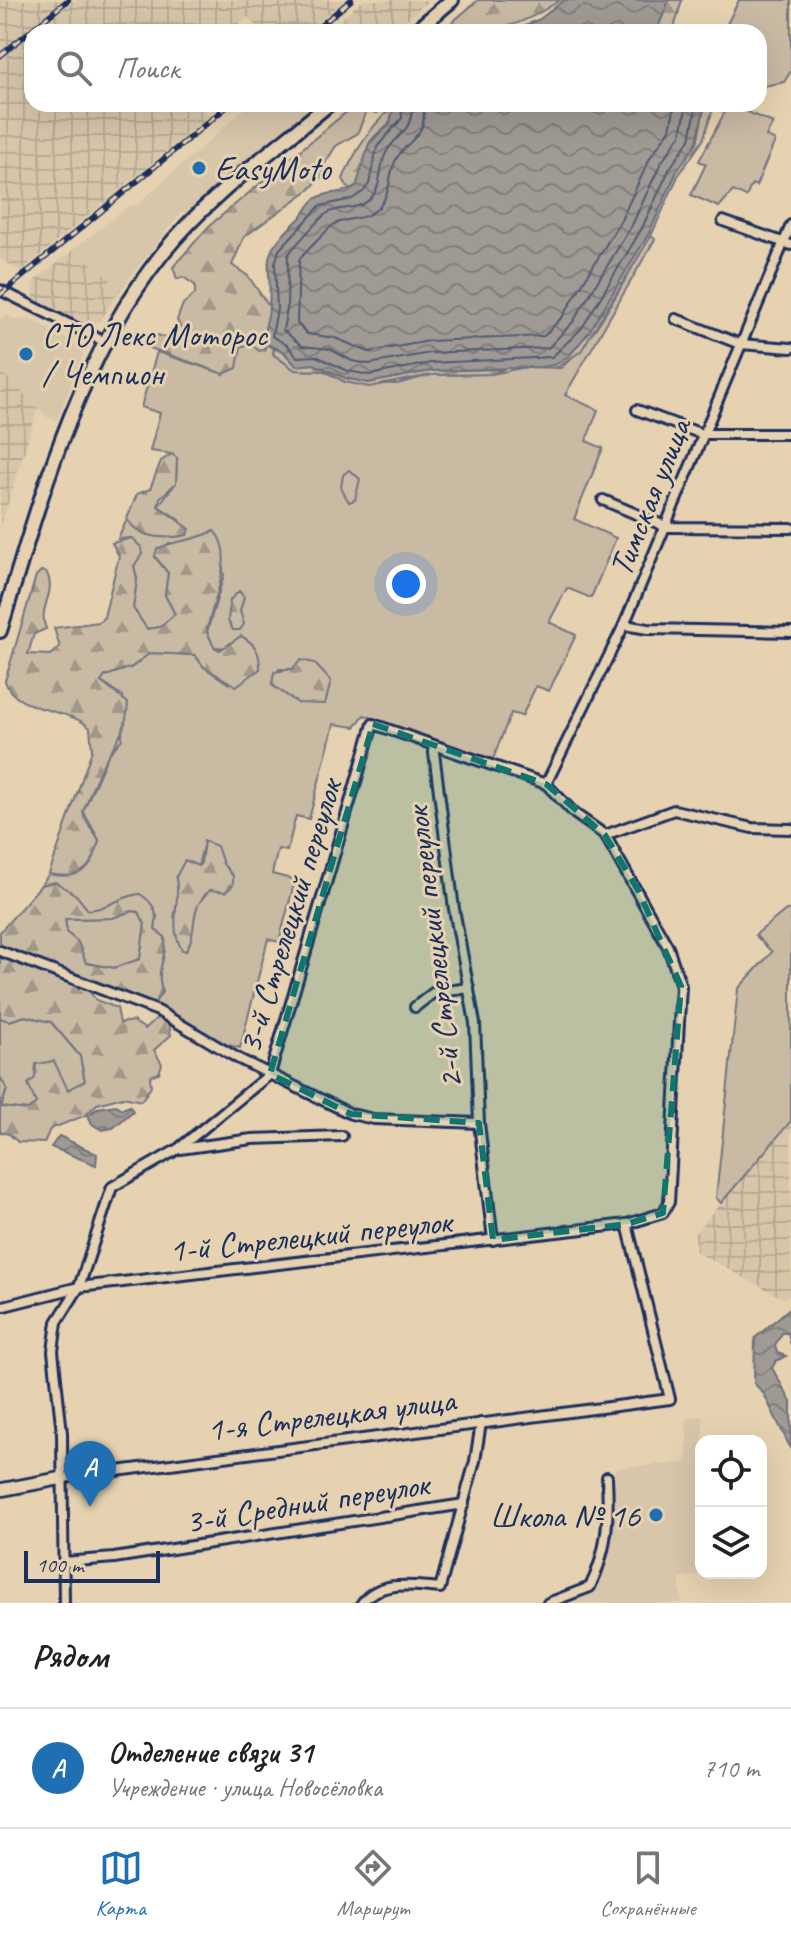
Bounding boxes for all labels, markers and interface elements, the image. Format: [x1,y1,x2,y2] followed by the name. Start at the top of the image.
[24,24,767,112] search box
[52,46,96,90] icon: search
[116,49,179,87] text: Поиск
[215,147,333,190] place label: EasyMoto
[190,159,208,177] marker: EasyMoto
[42,313,269,395] place label: СТО Лекс Моторос / Чемпион
[17,345,35,363] marker: СТО Лекс Моторос / Чемпион
[598,409,702,582] street label: Тимская улица
[386,564,426,604] your location
[227,771,353,1058] street label: 3-й Стрелецкий переулок
[394,801,472,1091] street label: 2-й Стрелецкий переулок
[167,1199,457,1272] street label: 1-й Стрелецкий переулок
[205,1378,460,1451] street label: 1-я Стрелецкая улица
[695,1435,767,1579] map controls
[695,1435,767,1507] button: locate
[64,1441,116,1507] pin: A
[182,1461,435,1543] street label: 3-й Средний переулок
[490,1494,642,1537] place label: Школа № 16
[647,1506,665,1524] marker: Школа № 16
[695,1507,767,1579] button: layers
[24,1547,160,1583] scale bar
[36,1551,83,1579] text: 100 m
[32,1634,108,1677] text: Рядом
[108,1733,313,1771] text: Отделение связи 31
[51,1752,65,1785] text: A
[703,1752,759,1785] text: 710 m
[108,1771,382,1804] text: Учреждение · улица Новосёловка
[95,1846,146,1922] tab: Карта
[337,1846,409,1922] tab: Маршрут
[600,1846,696,1922] tab: Сохранённые

